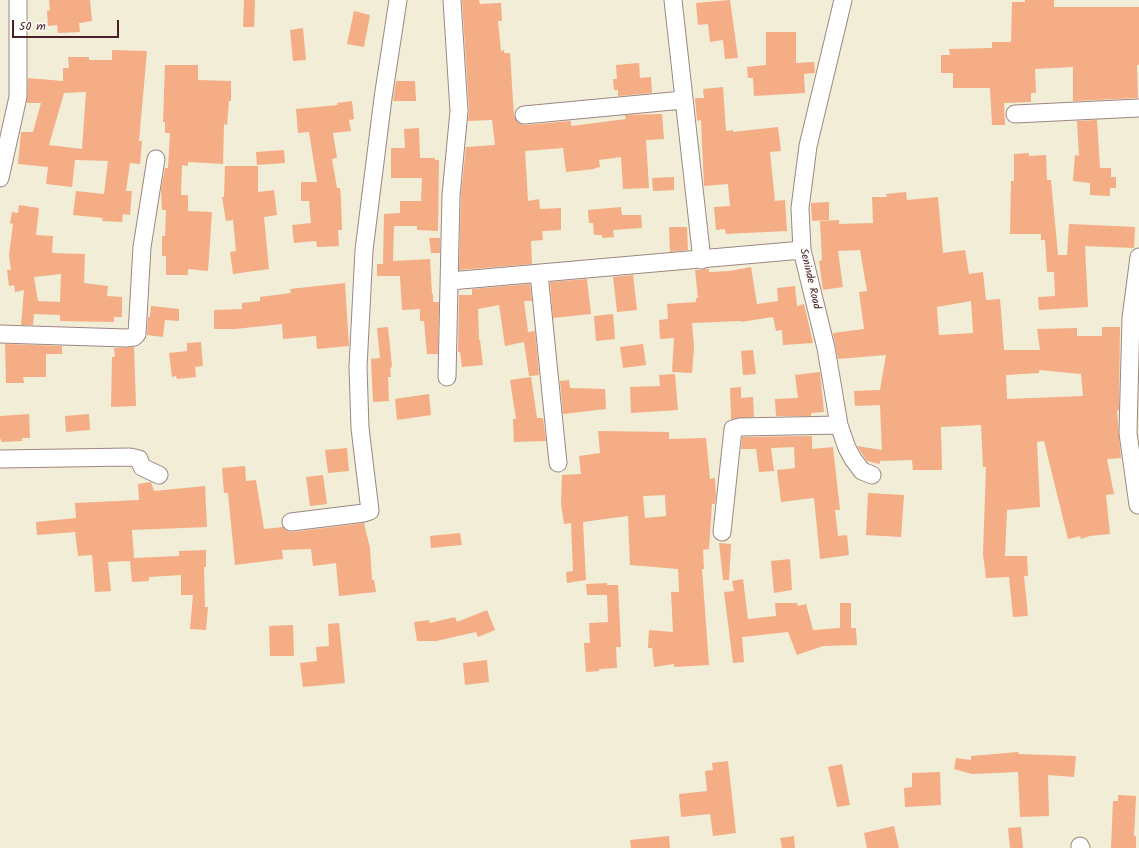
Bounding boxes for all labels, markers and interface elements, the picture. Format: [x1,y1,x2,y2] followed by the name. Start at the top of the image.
[14,12,121,38] scale bar
[19,17,46,36] text: 50 m
[796,247,822,311] street label: Seninde Road

